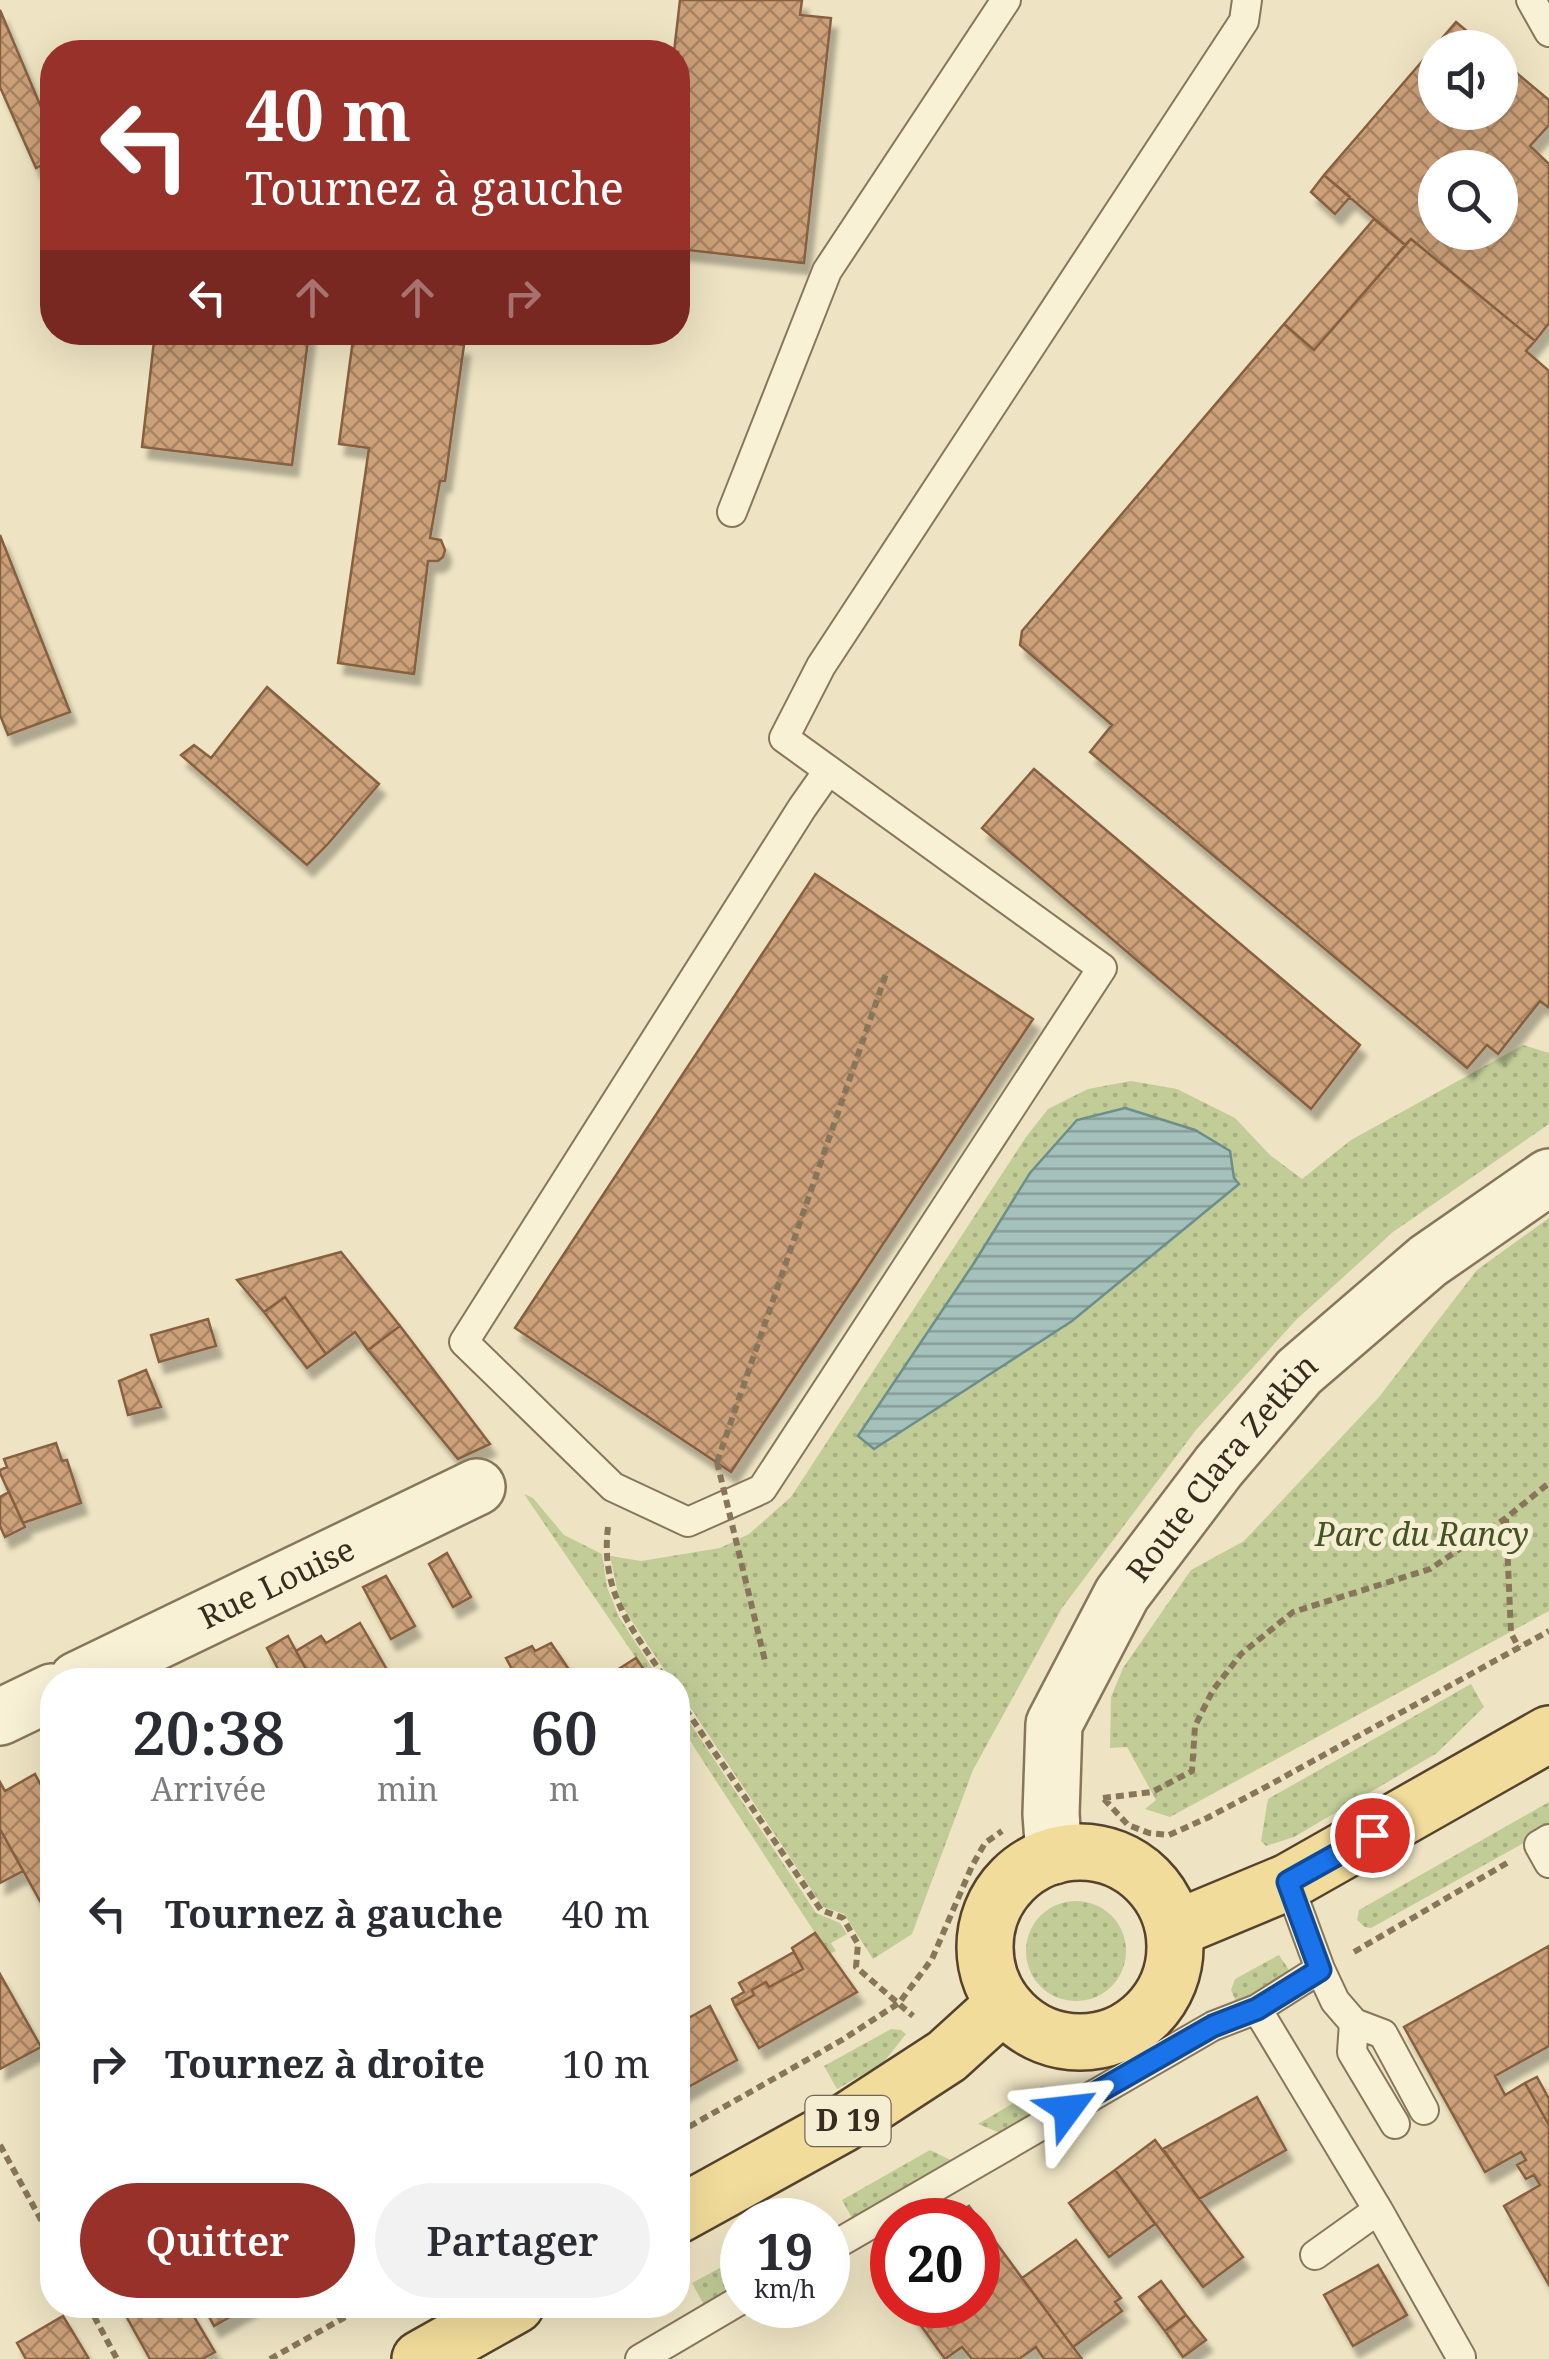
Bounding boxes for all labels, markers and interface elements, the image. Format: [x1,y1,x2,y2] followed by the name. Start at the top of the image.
[1418,30,1518,250] map controls
[1418,30,1518,130] button: sound
[245,66,411,162] text: 40 m
[80,80,210,210] icon: left
[1418,150,1518,250] button: search
[245,157,624,218] text: Tournez à gauche
[180,270,235,325] icon: left
[285,270,340,325] icon: ahead
[390,270,445,325] icon: ahead
[495,270,550,325] icon: right
[1116,1343,1326,1590] street label: Route Clara Zetkin
[1314,1512,1529,1555] park label: Parc du Rancy
[192,1526,361,1638] street label: Rue Louise
[132,1691,285,1773] text: 20:38
[391,1691,425,1773] text: 1
[530,1691,598,1773] text: 60
[151,1767,266,1810] text: Arrivée
[377,1767,438,1810] text: min
[549,1767,579,1810] text: m
[1330,1793,1415,1878] pin
[1345,1808,1400,1863] icon: arrive
[80,1886,135,1941] icon: left
[165,1887,503,1939] text: Tournez à gauche
[562,1887,650,1939] text: 40 m
[80,2036,135,2091] icon: right
[165,2037,485,2089] text: Tournez à droite
[562,2037,650,2089] text: 10 m
[1016,2057,1120,2161] position arrow
[806,2096,890,2146] road number: D 19
[80,2183,355,2298] button: Quitter
[375,2183,650,2298] button: Partager
[870,2198,1000,2328] speed limit sign: 20
[757,2217,813,2285] text: 19
[754,2271,816,2305] text: km/h

